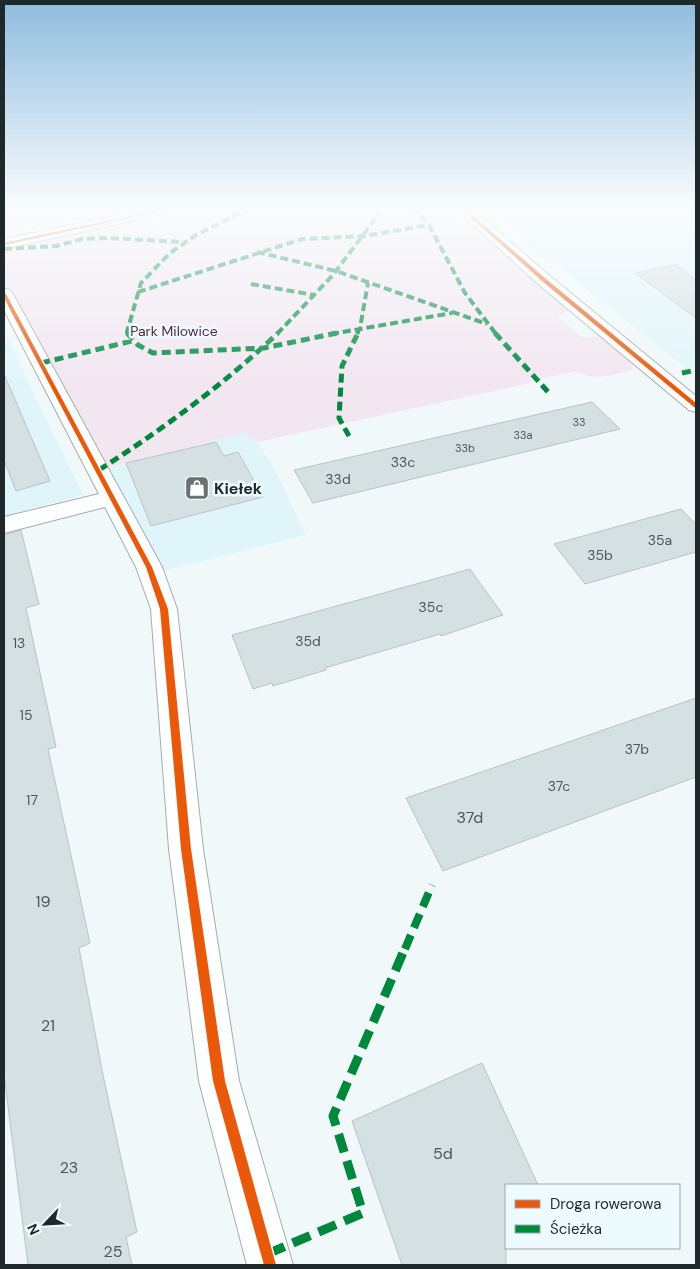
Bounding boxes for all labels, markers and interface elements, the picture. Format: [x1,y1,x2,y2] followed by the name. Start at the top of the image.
[130,322,218,340] park label: Park Milowice
[572,415,586,429] house number: 33
[514,428,533,442] house number: 33a
[455,441,475,455] house number: 33b
[391,453,415,471] house number: 33c
[325,470,351,488] house number: 33d
[184,475,210,501] shop icon: Kiełek
[214,478,263,499] place label: Kiełek
[648,531,672,549] house number: 35a
[587,546,613,564] house number: 35b
[419,598,443,616] house number: 35c
[295,632,321,650] house number: 35d
[13,634,25,652] house number: 13
[20,706,32,724] house number: 15
[625,740,649,758] house number: 37b
[548,777,570,795] house number: 37c
[26,791,38,809] house number: 17
[457,807,483,828] house number: 37d
[35,891,51,912] house number: 19
[41,1015,55,1036] house number: 21
[433,1143,453,1164] house number: 5d
[60,1157,78,1178] house number: 23
[505,1184,680,1249] legend
[550,1194,661,1214] text: Droga rowerowa
[20,1199,70,1249] north arrow
[550,1219,602,1239] text: Ścieżka
[23,1221,44,1238] text: N
[104,1241,122,1262] house number: 25

